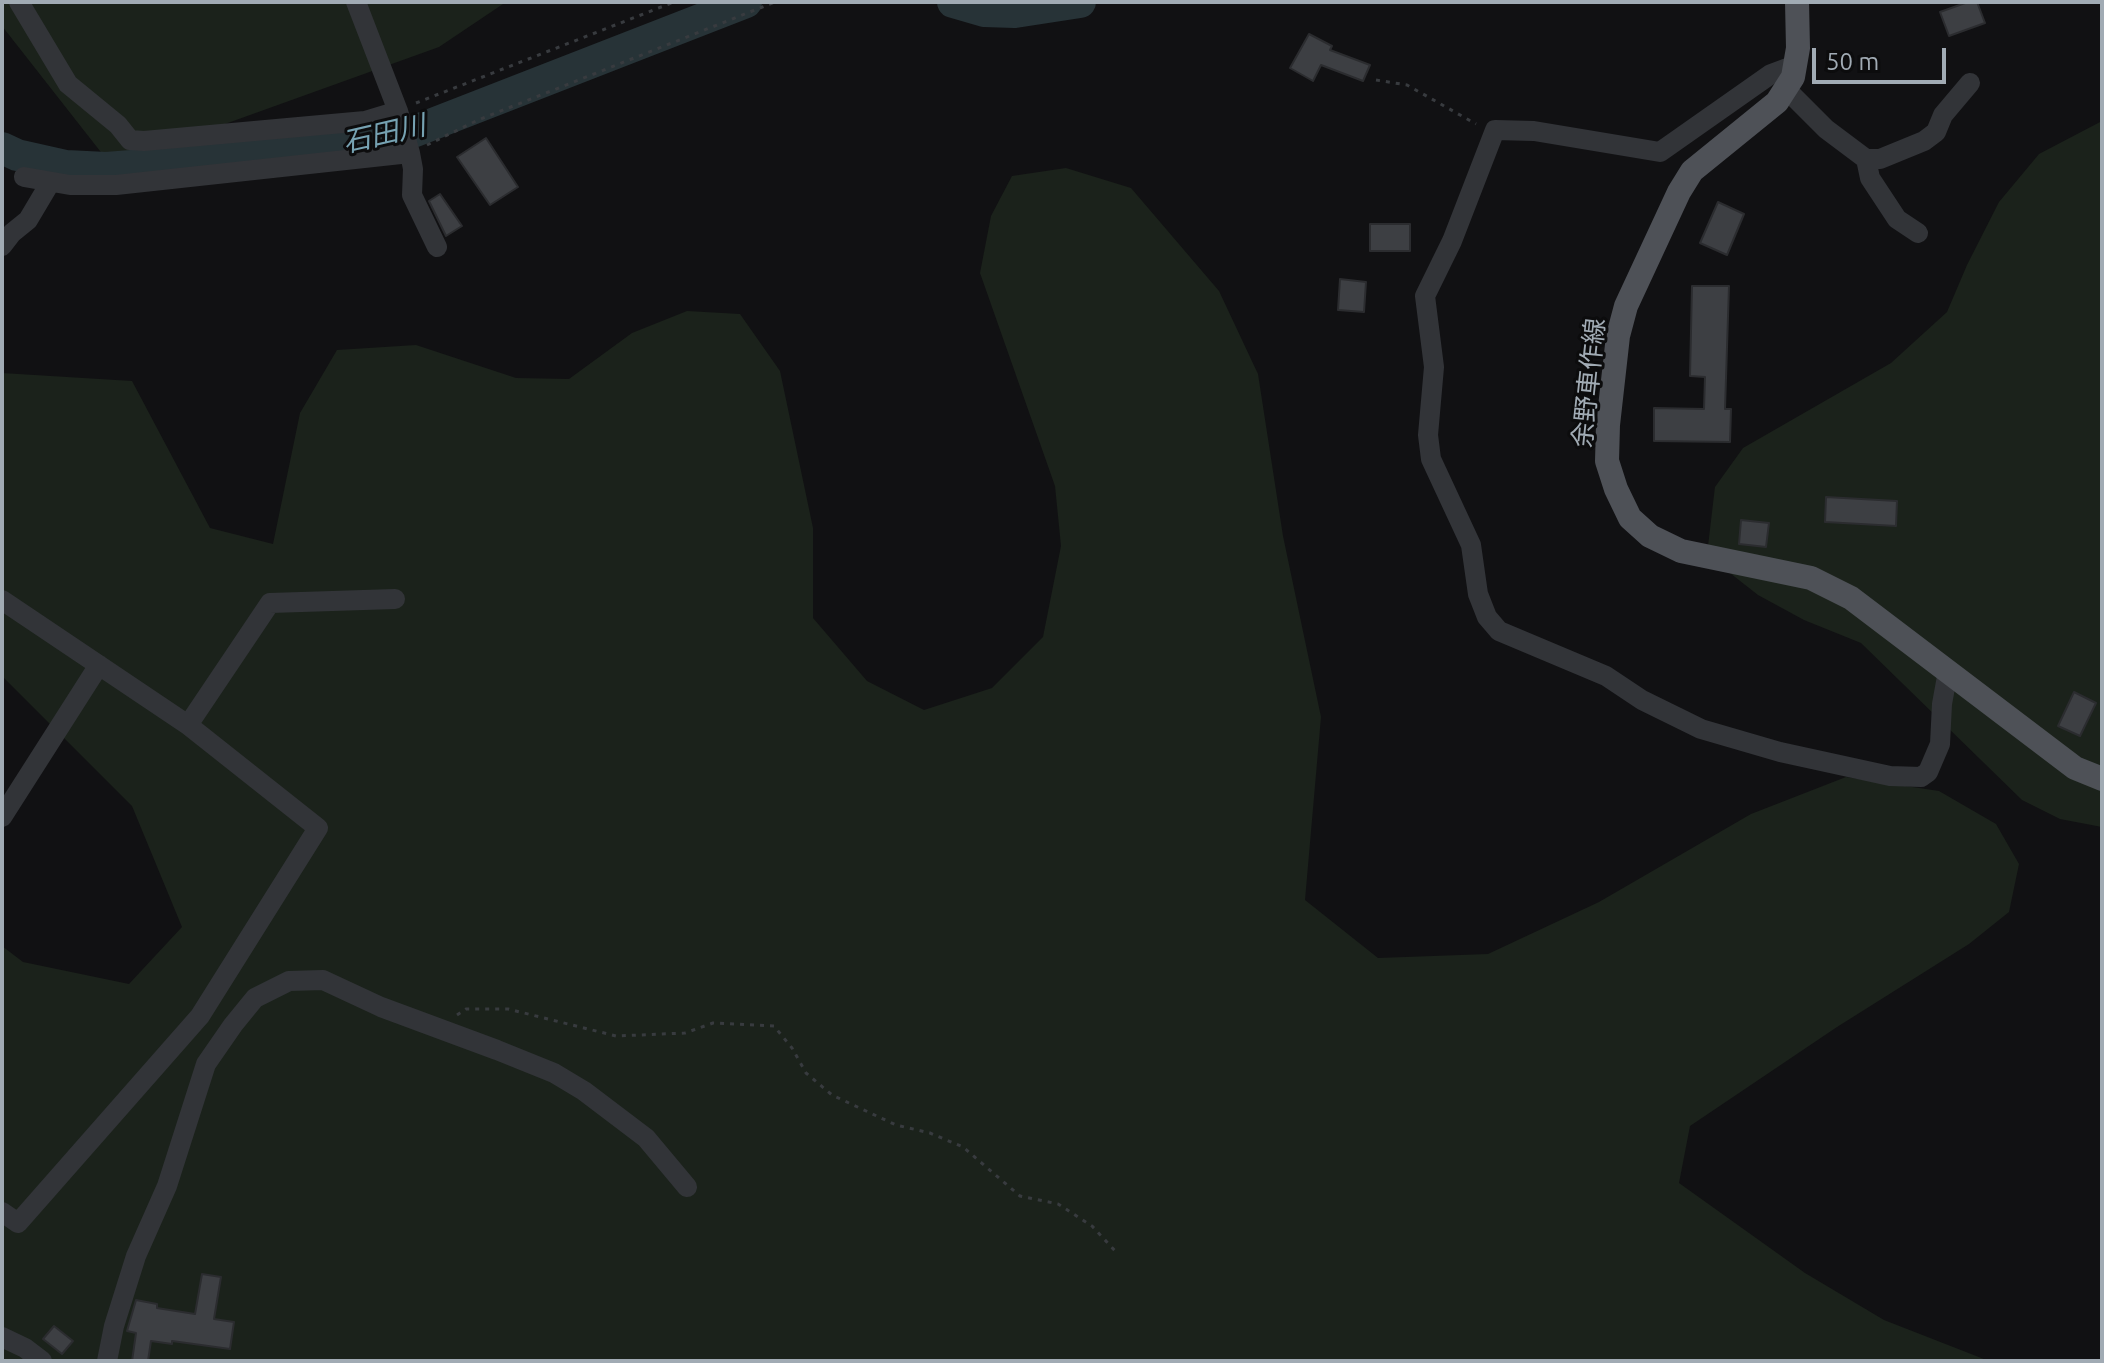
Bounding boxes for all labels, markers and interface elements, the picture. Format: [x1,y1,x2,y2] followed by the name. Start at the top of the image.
[1816,32,1950,82] scale bar
[1826,48,1879,75] text: 50 m
[339,108,429,160] water label: 石田川
[1567,317,1611,449] street label: 余野車作線

